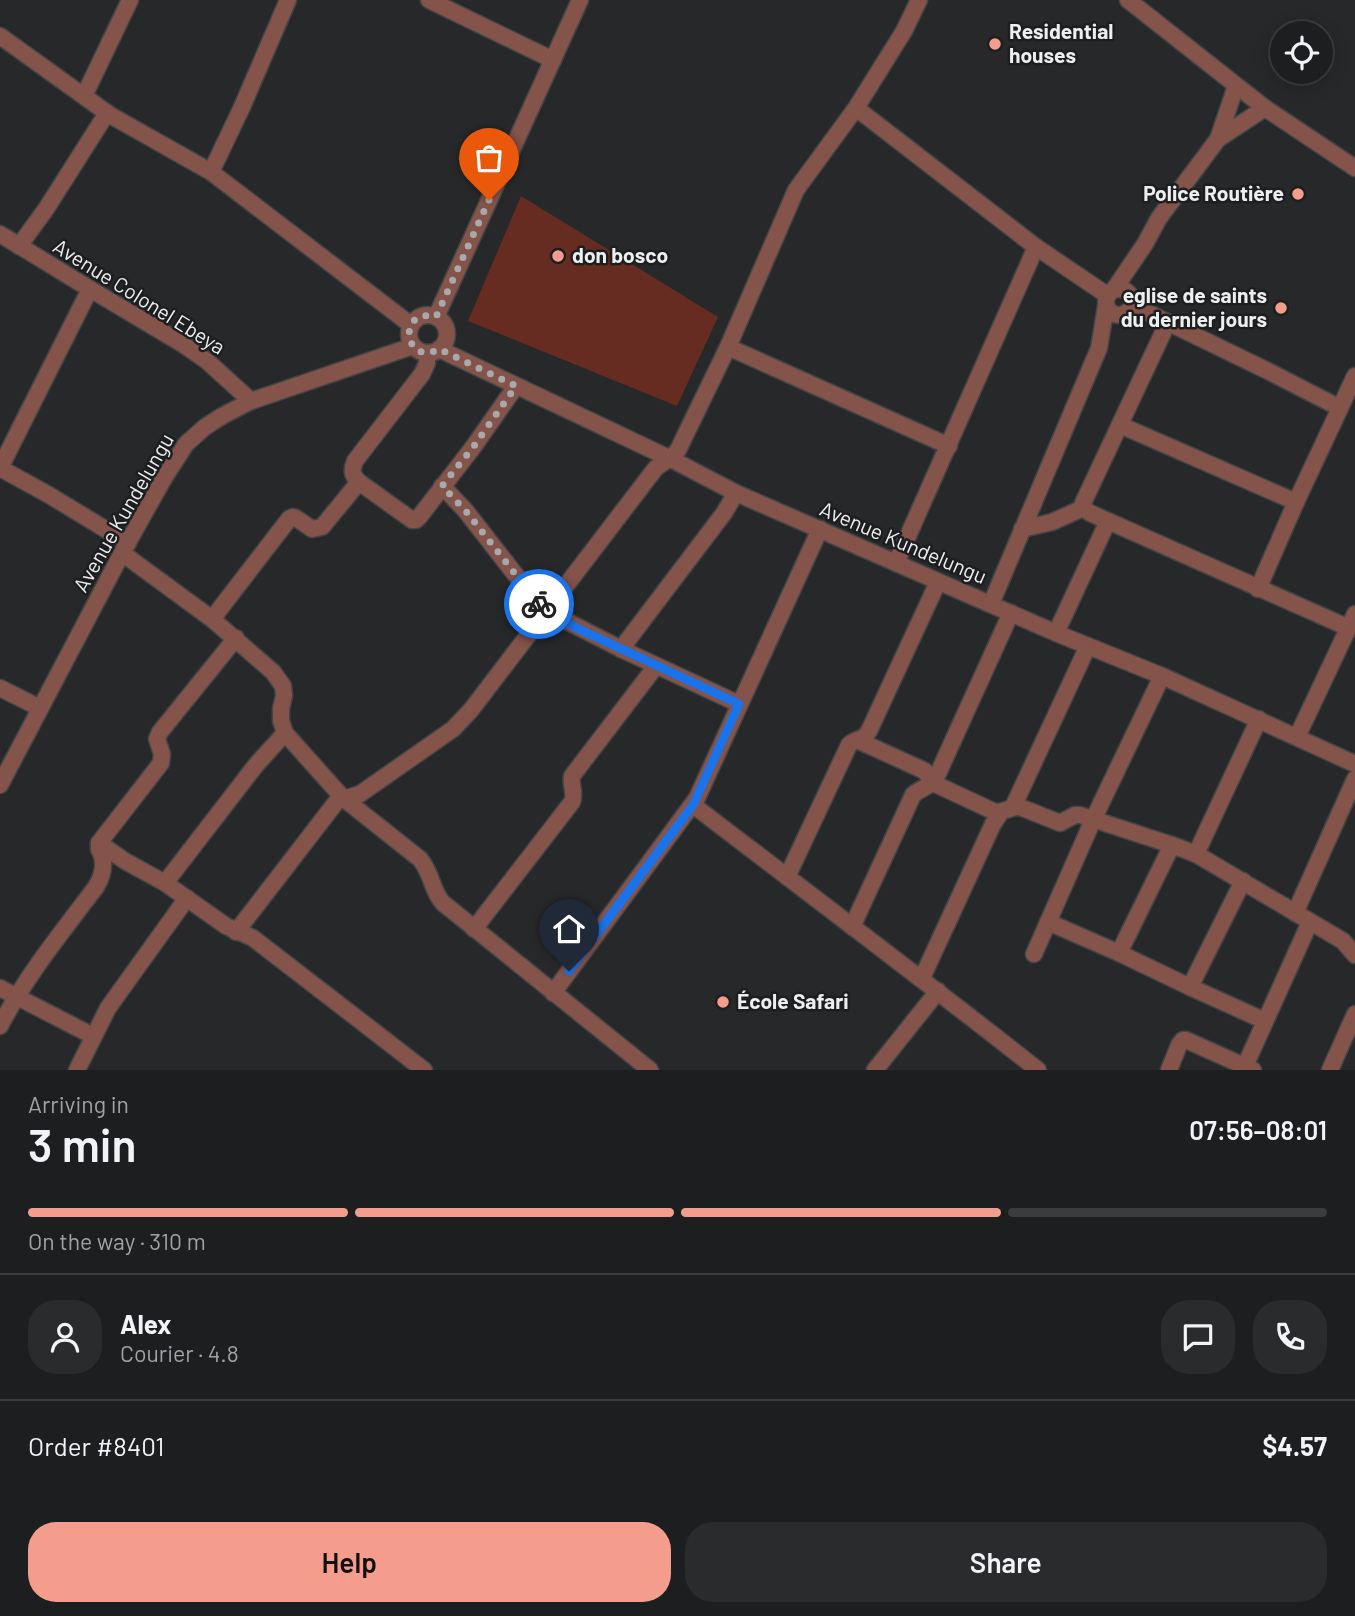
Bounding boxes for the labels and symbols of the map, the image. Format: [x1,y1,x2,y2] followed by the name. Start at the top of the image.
[1009,18,1113,67] place label: Residential houses
[987,36,1003,52] marker: Residential houses
[459,128,519,200] pin
[1143,180,1284,205] place label: Police Routière
[1290,186,1306,202] marker: Police Routière
[49,233,230,359] street label: Avenue Colonel Ebeya
[572,242,668,267] place label: don bosco
[550,248,566,264] marker: don bosco
[1121,282,1267,331] place label: eglise de saints du dernier jours
[1273,300,1289,316] marker: eglise de saints du dernier jours
[67,429,178,596] street label: Avenue Kundelungu
[816,495,991,588] street label: Avenue Kundelungu
[504,569,574,639] courier
[539,899,599,971] pin
[737,988,849,1013] place label: École Safari
[715,994,731,1010] marker: École Safari

